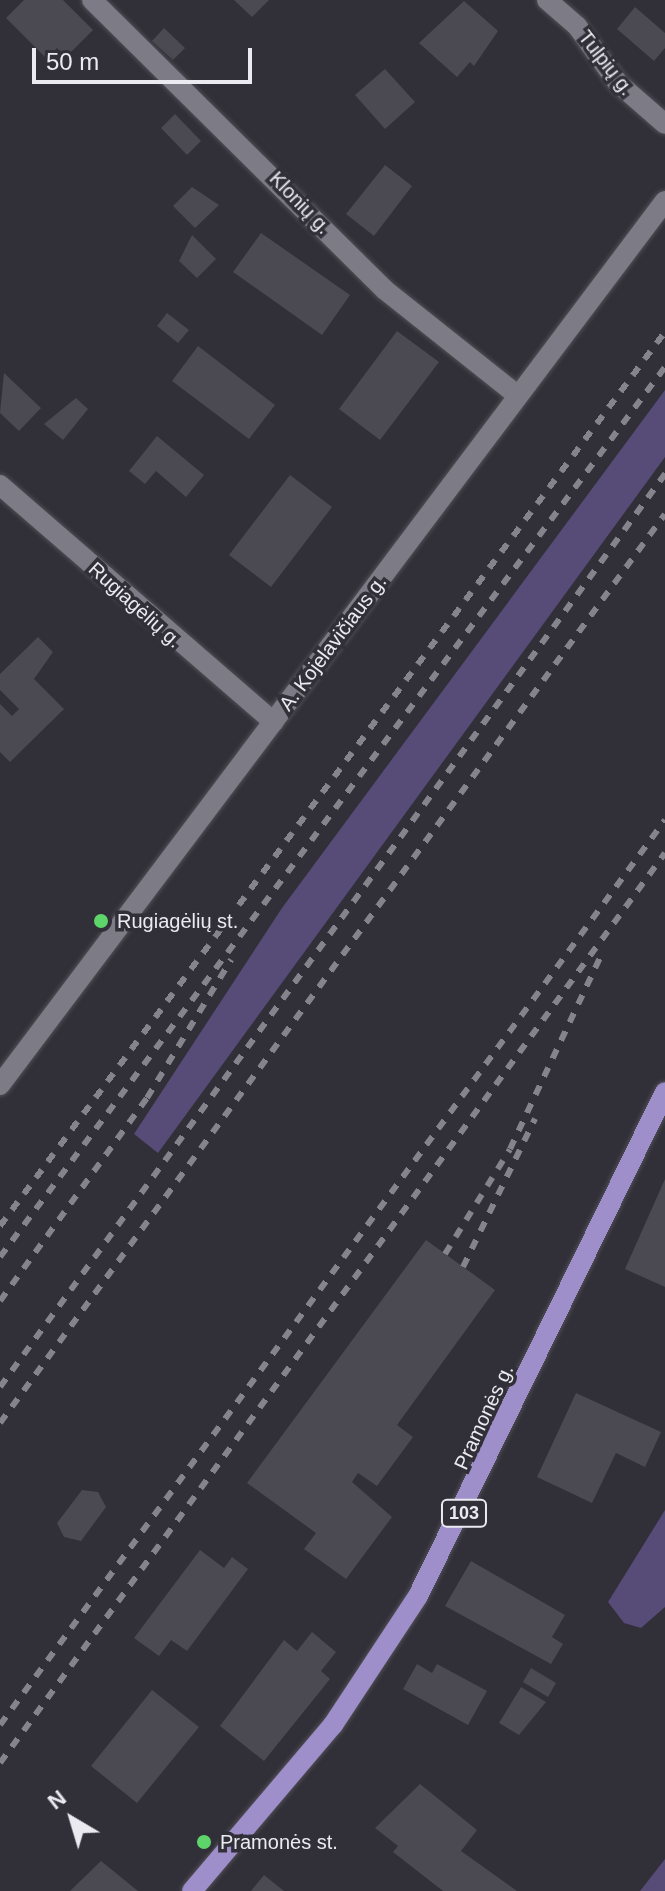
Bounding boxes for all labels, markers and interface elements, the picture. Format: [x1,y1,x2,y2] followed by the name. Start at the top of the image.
[573,26,639,100] street label: Tulpių g.
[36,32,256,82] scale bar
[46,48,99,75] text: 50 m
[264,167,336,239] street label: Klonių g.
[84,557,186,653] street label: Rugiagėlių g.
[274,571,392,715] street label: A. Kojelavičiaus g.
[117,909,238,933] place label: Rugiagėlių st.
[92,912,110,930] marker: Rugiagėlių st.
[449,1361,519,1473] street label: Pramonės g.
[440,1499,488,1527] road number: 103
[32,1779,112,1859] north arrow
[43,1785,71,1814] text: N
[220,1830,338,1854] place label: Pramonės st.
[195,1833,213,1851] marker: Pramonės st.

